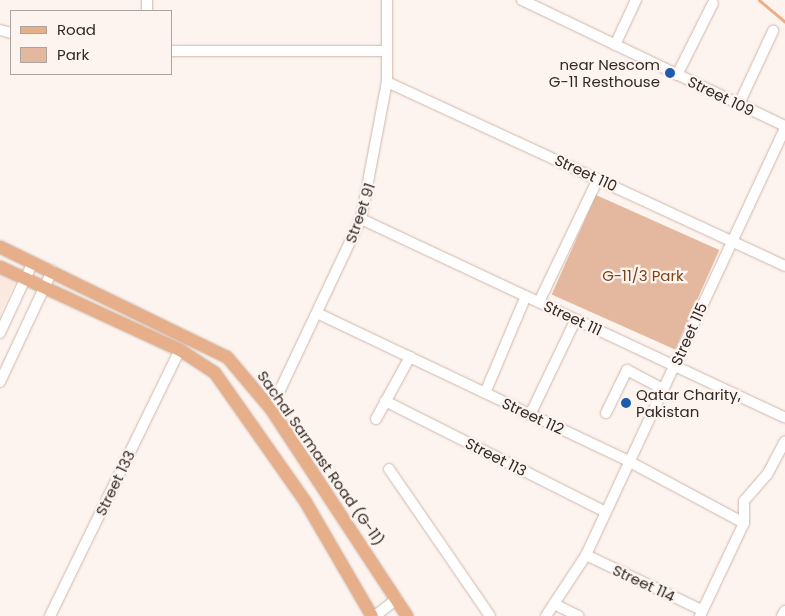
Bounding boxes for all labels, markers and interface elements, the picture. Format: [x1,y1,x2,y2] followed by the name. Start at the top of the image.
[10,10,172,75] legend
[57,19,96,40] text: Road
[57,44,89,65] text: Park
[549,55,660,90] place label: near Nescom G-11 Resthouse
[664,67,676,79] marker: near Nescom G-11 Resthouse
[685,72,757,120] street label: Street 109
[552,151,620,195] street label: Street 110
[341,181,379,245] street label: Street 91
[602,267,684,285] park label: G-11/3 Park
[541,297,605,339] street label: Street 111
[667,300,711,368] street label: Street 115
[254,367,388,549] street label: Sachal Sarmast Road (G-11)
[636,385,741,420] place label: Qatar Charity, Pakistan
[499,394,567,438] street label: Street 112
[620,397,632,409] marker: Qatar Charity, Pakistan
[462,434,530,480] street label: Street 113
[91,447,139,519] street label: Street 133
[610,561,678,605] street label: Street 114

